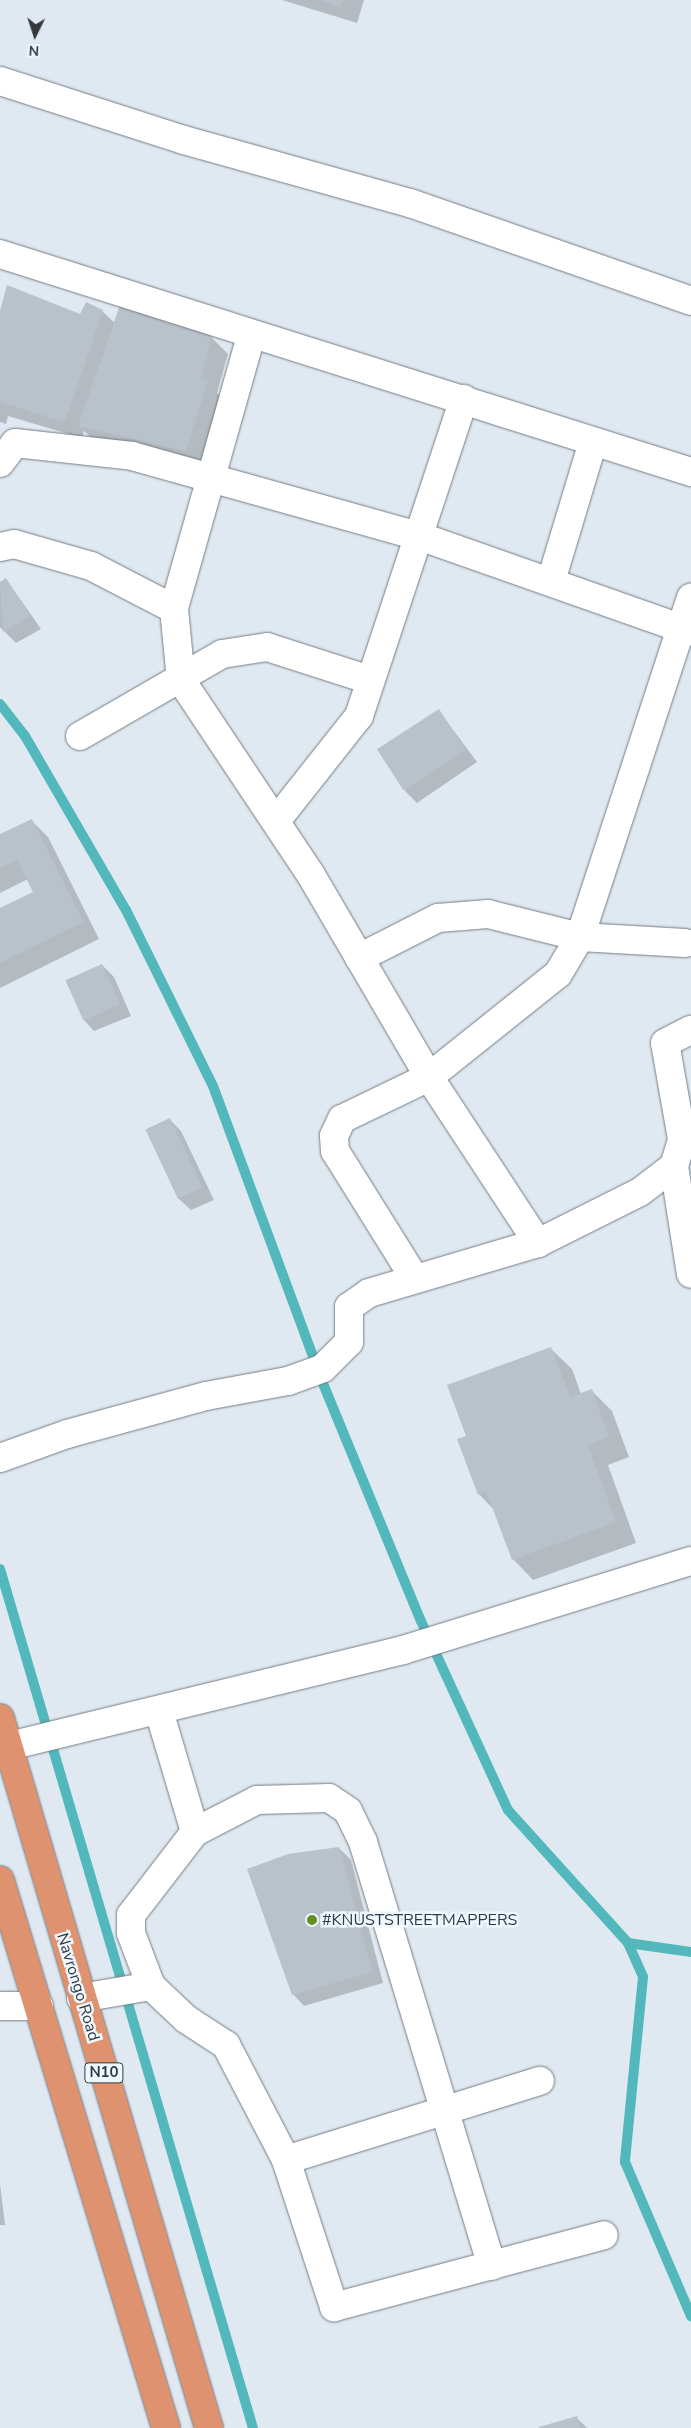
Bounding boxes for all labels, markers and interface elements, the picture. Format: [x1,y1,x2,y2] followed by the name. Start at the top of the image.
[10,10,60,60] north arrow
[28,41,40,60] text: N
[322,1910,517,1930] place label: #KNUSTSTREETMAPPERS
[306,1914,318,1926] marker: #KNUSTSTREETMAPPERS
[52,1931,104,2043] street label: Navrongo Road
[84,2060,124,2086] road number: N10

